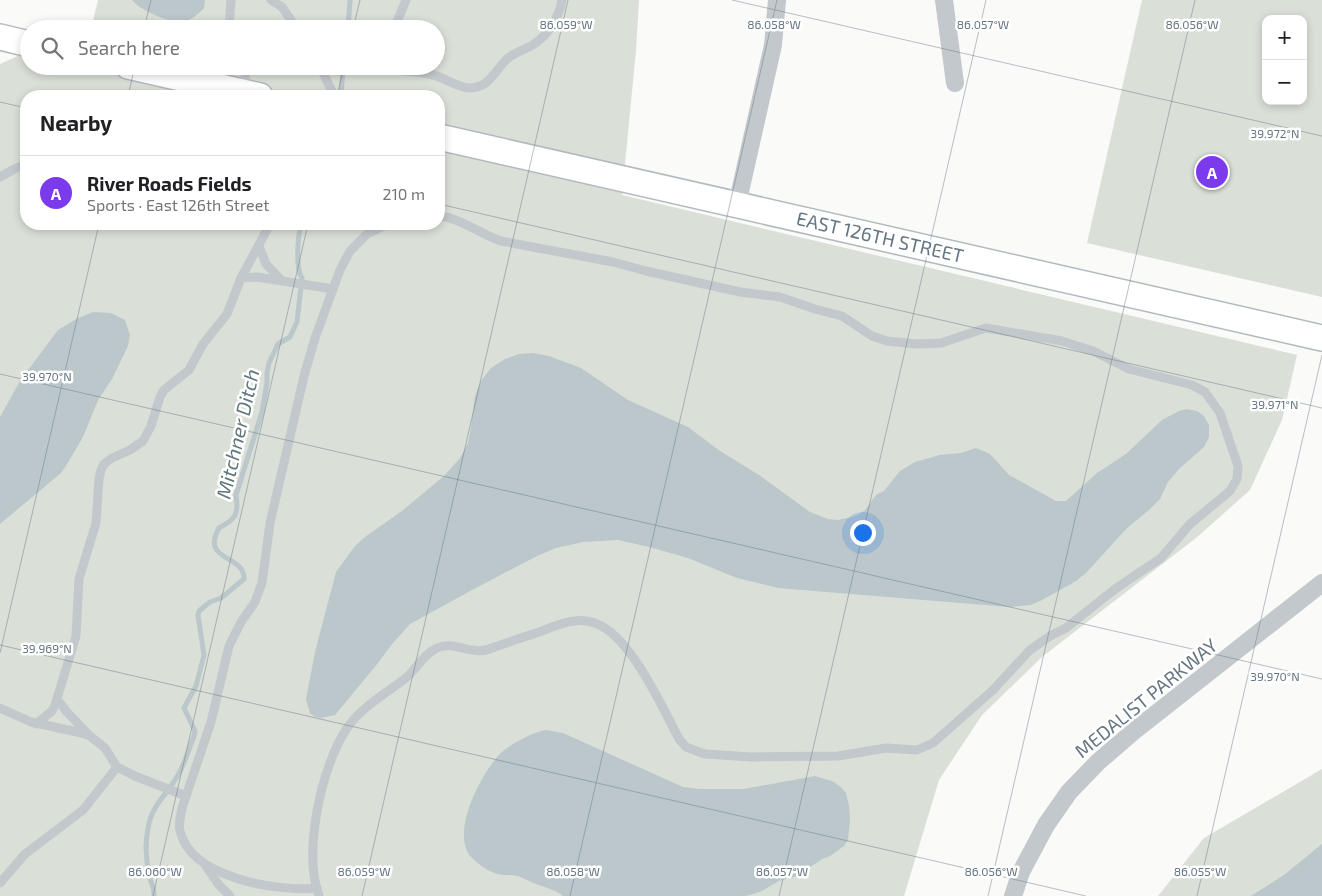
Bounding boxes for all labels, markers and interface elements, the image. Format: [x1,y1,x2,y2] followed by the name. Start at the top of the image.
[1262,15,1307,105] map controls
[1262,15,1307,60] button: +
[539,17,593,31] text: 86.059°W
[747,17,801,31] text: 86.058°W
[957,17,1009,31] text: 86.057°W
[1165,17,1219,31] text: 86.056°W
[20,20,445,75] search box
[38,34,66,62] icon: search
[78,36,180,59] text: Search here
[1262,60,1307,105] button: −
[40,110,112,135] text: Nearby
[1251,126,1299,140] text: 39.972°N
[1196,153,1228,191] pin: A
[87,172,252,195] text: River Roads Fields
[51,184,61,203] text: A
[382,184,425,203] text: 210 m
[87,195,269,214] text: Sports · East 126th Street
[794,206,966,267] street label: EAST 126TH STREET
[210,367,264,501] water label: Mitchner Ditch
[22,369,72,383] text: 39.970°N
[1252,397,1298,411] text: 39.971°N
[850,520,876,546] your location
[1070,633,1222,762] street label: MEDALIST PARKWAY
[22,641,72,655] text: 39.969°N
[1250,669,1300,683] text: 39.970°N
[128,864,182,878] text: 86.060°W
[337,864,391,878] text: 86.059°W
[546,864,600,878] text: 86.058°W
[756,864,808,878] text: 86.057°W
[964,864,1018,878] text: 86.056°W
[1174,864,1226,878] text: 86.055°W

